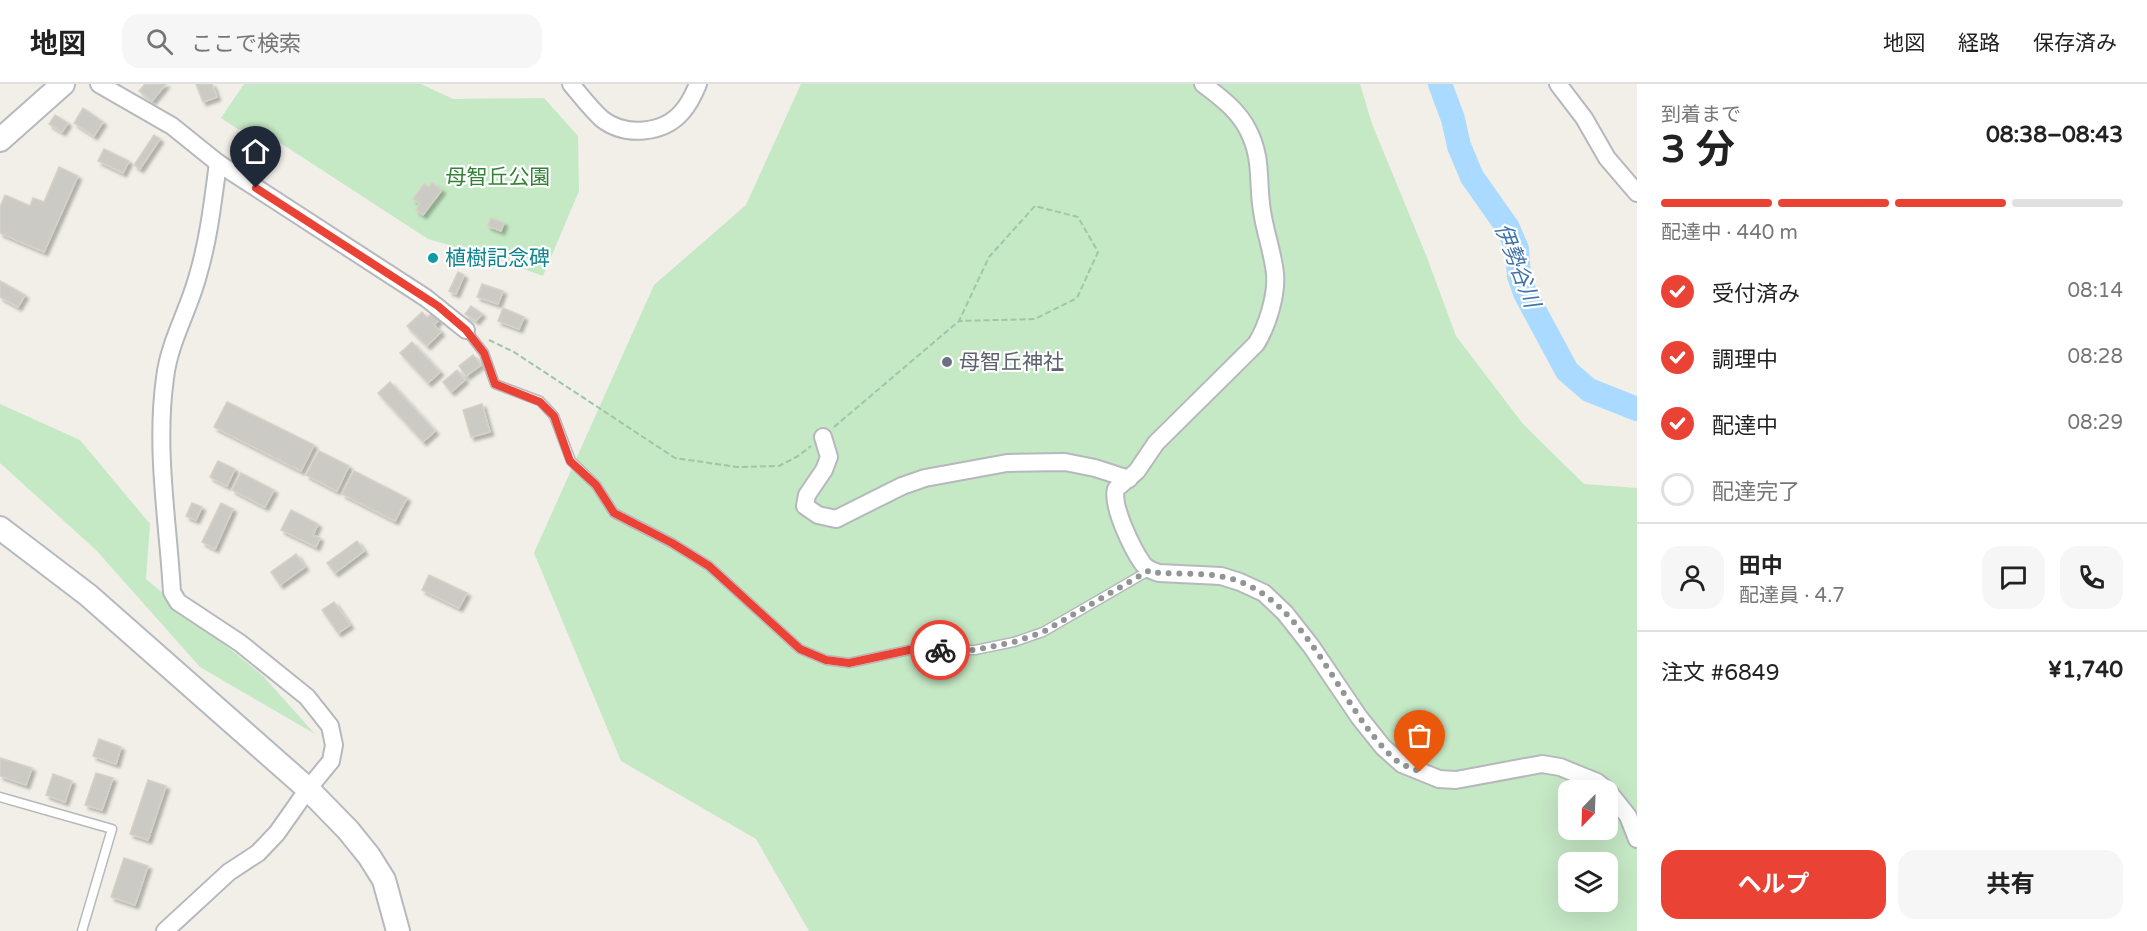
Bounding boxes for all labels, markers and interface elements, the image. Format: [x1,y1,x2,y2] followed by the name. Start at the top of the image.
[122,14,542,68] search box
[143,25,176,58] icon: search
[30,27,86,61] text: 地図
[191,31,301,57] text: ここで検索
[1883,31,1925,56] text: 地図
[1958,31,2000,56] text: 経路
[2033,31,2117,56] text: 保存済み
[1661,103,1741,127] text: 到着まで
[1986,122,2123,148] text: 08:38–08:43
[230,126,281,188] pin
[1661,126,1735,173] text: 3 分
[239,135,272,168] icon: home
[446,165,551,190] park label: 母智丘公園
[1489,220,1546,313] water label: 伊勢谷川
[1661,221,1798,245] text: 配達中 · 440 m
[445,246,550,271] place label: 植樹記念碑
[426,251,440,265] marker: 植樹記念碑
[1661,275,1694,308] icon: check
[2068,279,2123,303] text: 08:14
[1712,281,1800,307] text: 受付済み
[1661,341,1694,374] icon: check
[2068,345,2123,369] text: 08:28
[1712,347,1778,373] text: 調理中
[959,350,1064,375] place label: 母智丘神社
[940,355,954,369] marker: 母智丘神社
[1661,407,1694,440] icon: check
[2068,411,2123,435] text: 08:29
[1712,413,1778,439] text: 配達中
[1712,479,1800,505] text: 配達完了
[1661,546,1724,609] button: person
[1982,546,2045,609] button: chat
[2060,546,2123,609] button: phone
[1739,553,1783,579] text: 田中
[1739,584,1845,608] text: 配達員 · 4.7
[910,620,970,680] courier
[924,634,957,667] icon: bike
[2048,657,2123,683] text: ¥1,740
[1661,660,1779,686] text: 注文 #6849
[1394,710,1445,772] pin
[1403,719,1436,752] icon: bag
[1558,780,1618,840] north arrow
[1558,780,1618,912] map controls
[1661,850,1886,919] button: ヘルプ
[1898,850,2123,919] button: 共有
[1558,852,1618,912] button: layers

